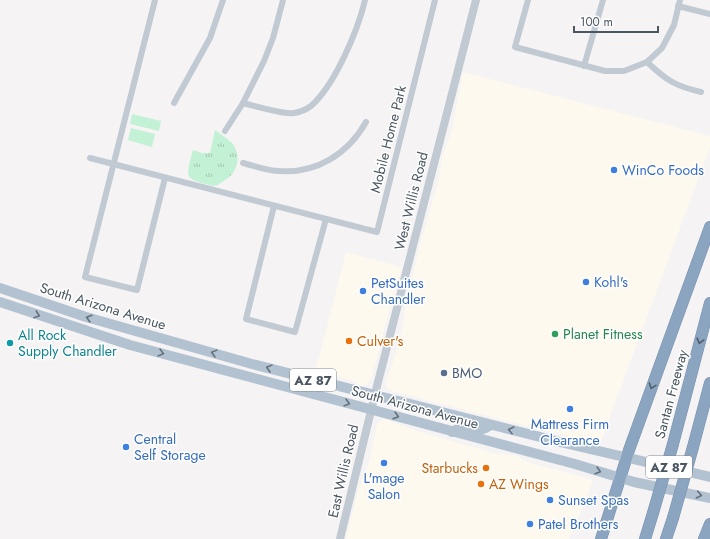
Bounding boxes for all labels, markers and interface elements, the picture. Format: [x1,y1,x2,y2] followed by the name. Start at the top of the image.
[574,8,658,34] scale bar
[580,13,613,31] text: 100 m
[365,82,411,195] street label: Mobile Home Park
[389,150,433,252] street label: West Willis Road
[622,160,704,180] place label: WinCo Foods
[609,165,619,175] marker: WinCo Foods
[594,272,628,292] place label: Kohl's
[371,273,425,309] place label: PetSuites Chandler
[37,277,169,335] street label: South Arizona Avenue
[581,277,591,287] marker: Kohl's
[358,286,368,296] marker: PetSuites Chandler
[33,310,40,318] one-way arrow
[86,314,93,323] one-way arrow
[563,324,643,344] place label: Planet Fitness
[18,325,117,361] place label: All Rock Supply Chandler
[550,329,560,339] marker: Planet Fitness
[357,331,404,351] place label: Culver's
[344,336,354,346] marker: Culver's
[696,337,705,344] one-way arrow
[5,338,15,348] marker: All Rock Supply Chandler
[650,347,693,441] street label: Santan Freeway
[157,348,164,357] one-way arrow
[211,350,218,358] one-way arrow
[452,363,482,383] place label: BMO
[266,364,273,373] one-way arrow
[439,368,449,378] marker: BMO
[290,369,336,391] road number: AZ 87
[349,380,481,434] street label: South Arizona Avenue
[649,383,657,390] one-way arrow
[343,398,350,407] one-way arrow
[565,404,575,414] marker: Mattress Firm Clearance
[392,411,399,420] one-way arrow
[531,414,609,450] place label: Mattress Firm Clearance
[323,422,363,520] street label: East Willis Road
[508,426,515,435] one-way arrow
[134,429,206,465] place label: Central Self Storage
[121,442,131,452] marker: Central Self Storage
[646,456,692,478] road number: AZ 87
[379,458,389,468] marker: L'mage Salon
[422,458,478,478] place label: Starbucks
[481,463,491,473] marker: Starbucks
[594,466,601,475] one-way arrow
[363,468,405,504] place label: L'mage Salon
[489,474,549,494] place label: AZ Wings
[476,479,486,489] marker: AZ Wings
[558,490,629,510] place label: Sunset Spas
[696,491,702,499] one-way arrow
[545,495,555,505] marker: Sunset Spas
[538,514,619,534] place label: Patel Brothers
[525,519,535,529] marker: Patel Brothers

